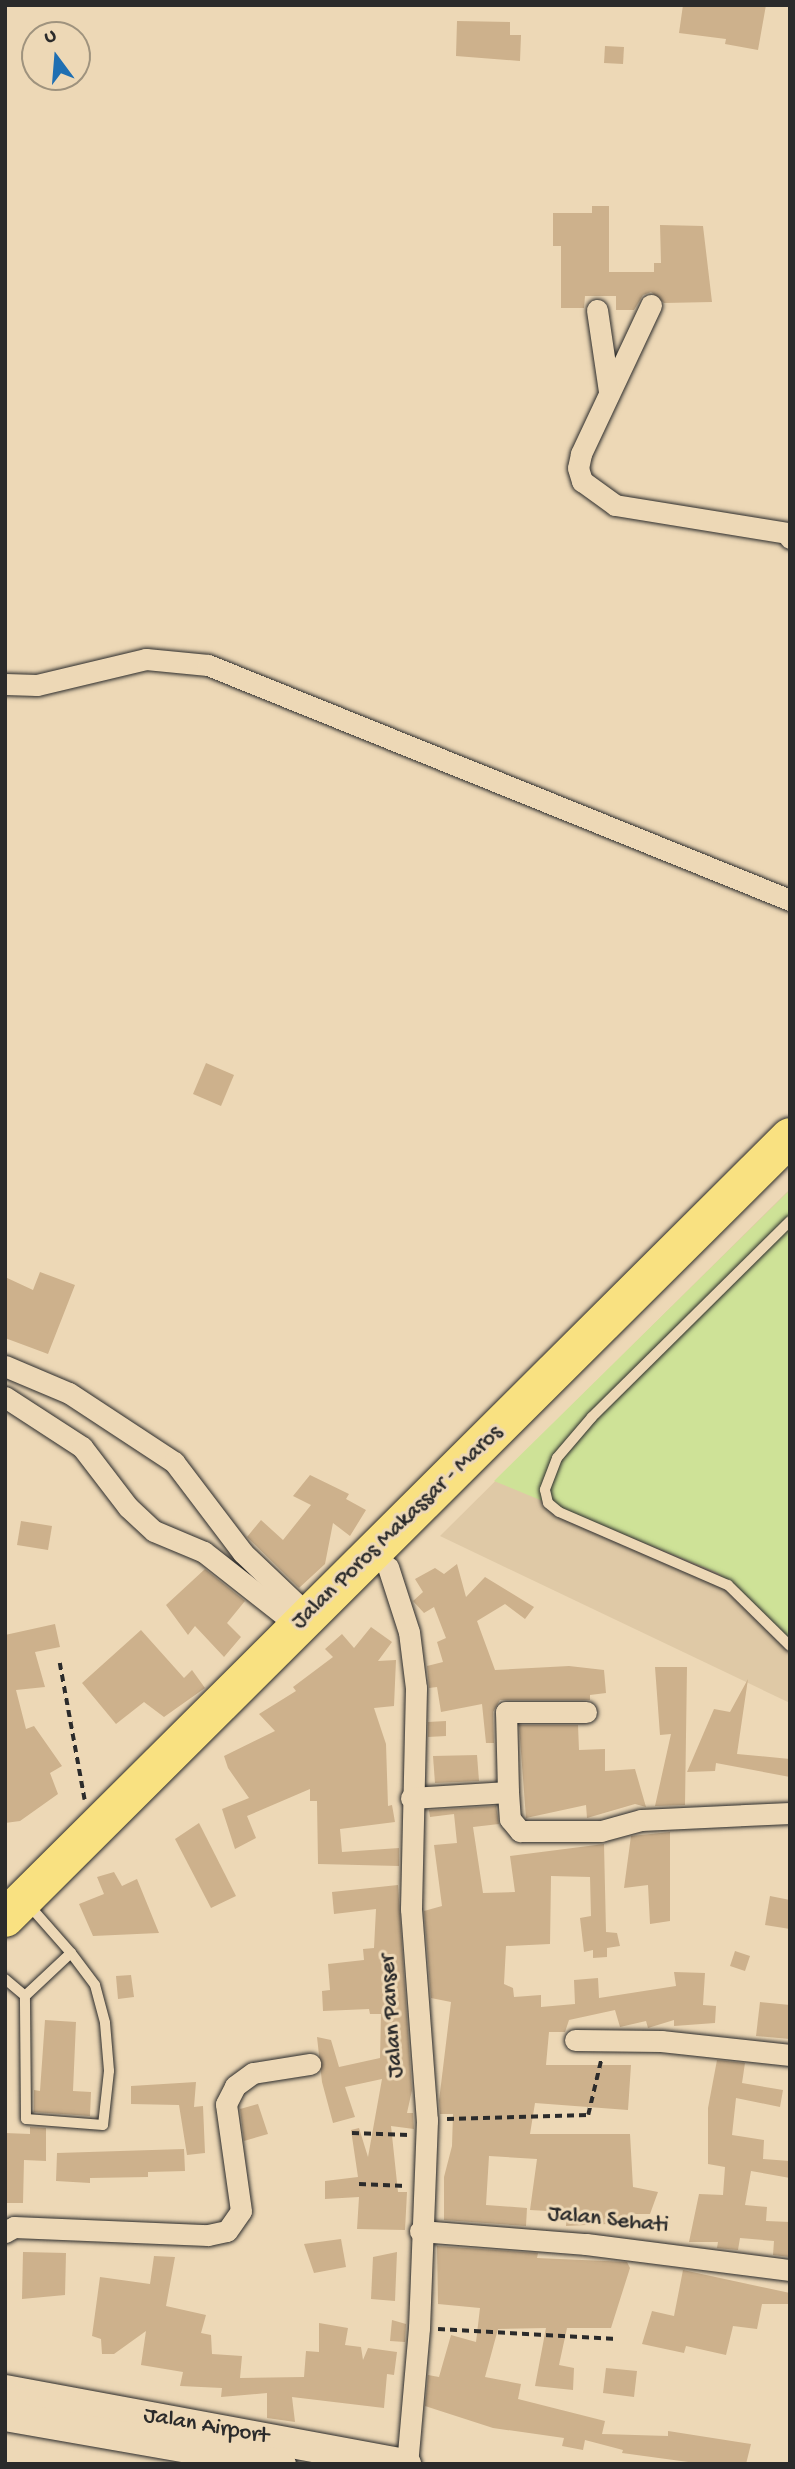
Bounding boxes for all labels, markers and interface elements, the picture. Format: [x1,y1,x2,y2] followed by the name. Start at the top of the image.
[21,21,91,91] north arrow
[42,25,59,50] text: U
[287,1420,509,1636] street label: Jalan Poros Makassar - Maros
[375,1953,411,2079] street label: Jalan Panser
[546,2201,670,2241] street label: Jalan Sehati
[141,2402,271,2452] street label: Jalan Airport

